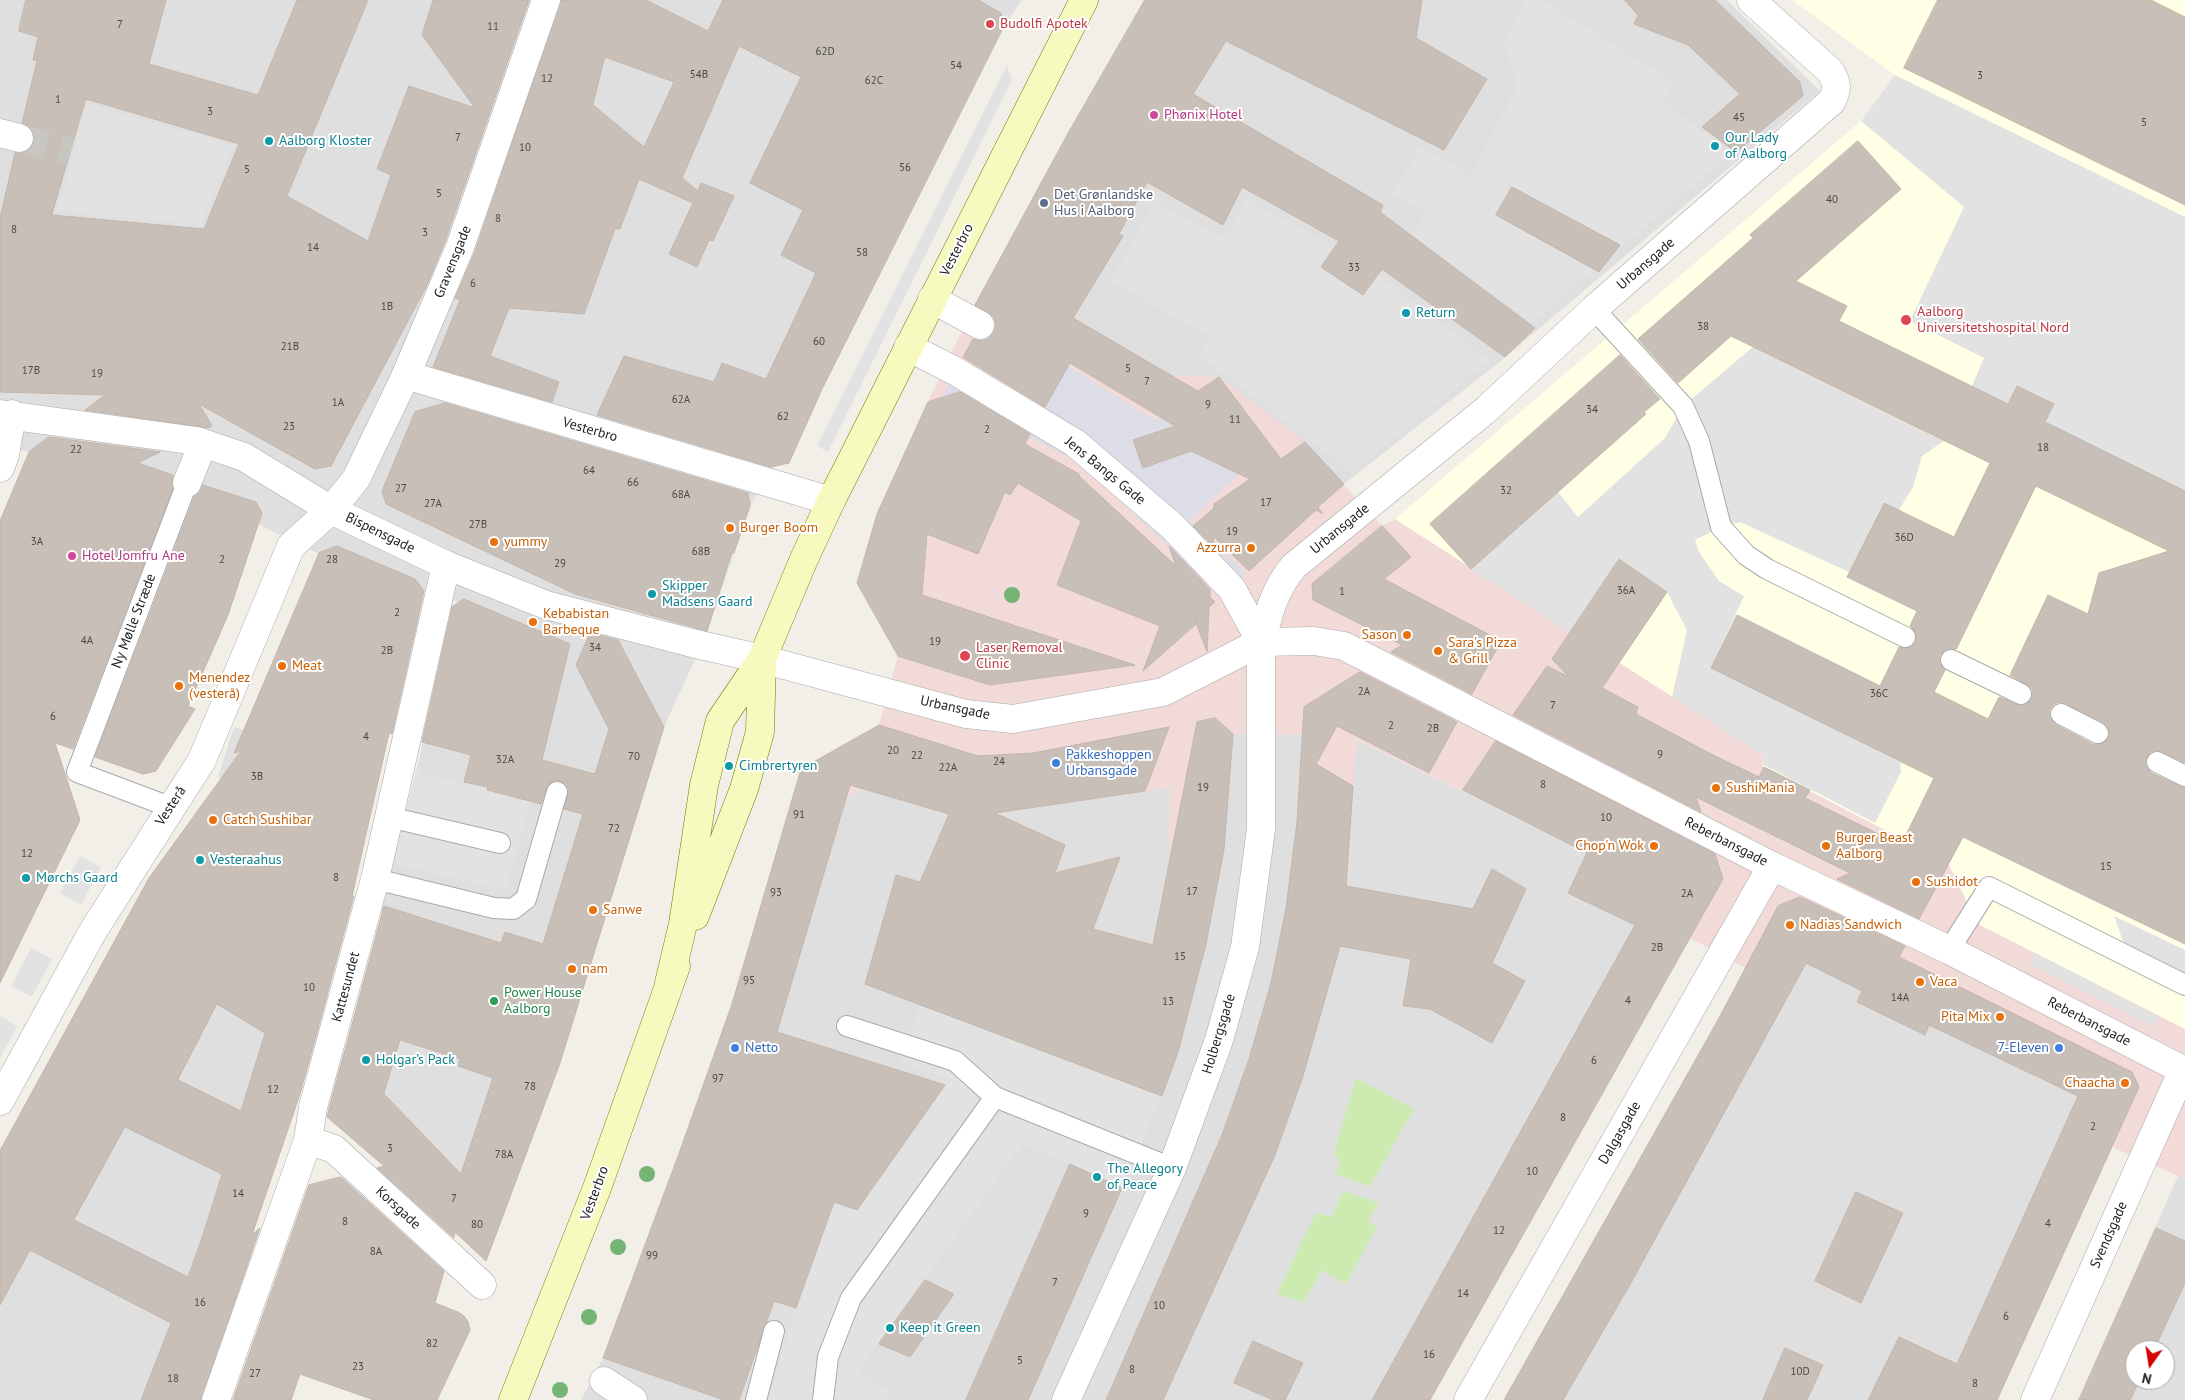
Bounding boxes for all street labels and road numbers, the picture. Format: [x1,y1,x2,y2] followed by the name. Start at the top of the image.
[937,221,977,279] street label: Vesterbro
[431,223,475,301] street label: Gravensgade
[1614,234,1678,294] street label: Urbansgade
[561,414,619,446] street label: Vesterbro
[1061,433,1149,509] street label: Jens Bangs Gade
[1307,500,1373,558] street label: Urbansgade
[343,509,417,557] street label: Bispensgade
[108,571,160,671] street label: Ny Mølle Stræde
[919,692,991,724] street label: Urbansgade
[152,783,190,829] street label: Vesterå
[1681,814,1771,870] street label: Reberbansgade
[329,950,363,1024] street label: Kattesundet
[1199,992,1239,1076] street label: Holbergsgade
[2044,994,2134,1050] street label: Reberbansgade
[1595,1099,1645,1167] street label: Dalgasgade
[577,1164,613,1222] street label: Vesterbro
[372,1183,424,1233] street label: Korsgade
[2087,1199,2131,1271] street label: Svendsgade

